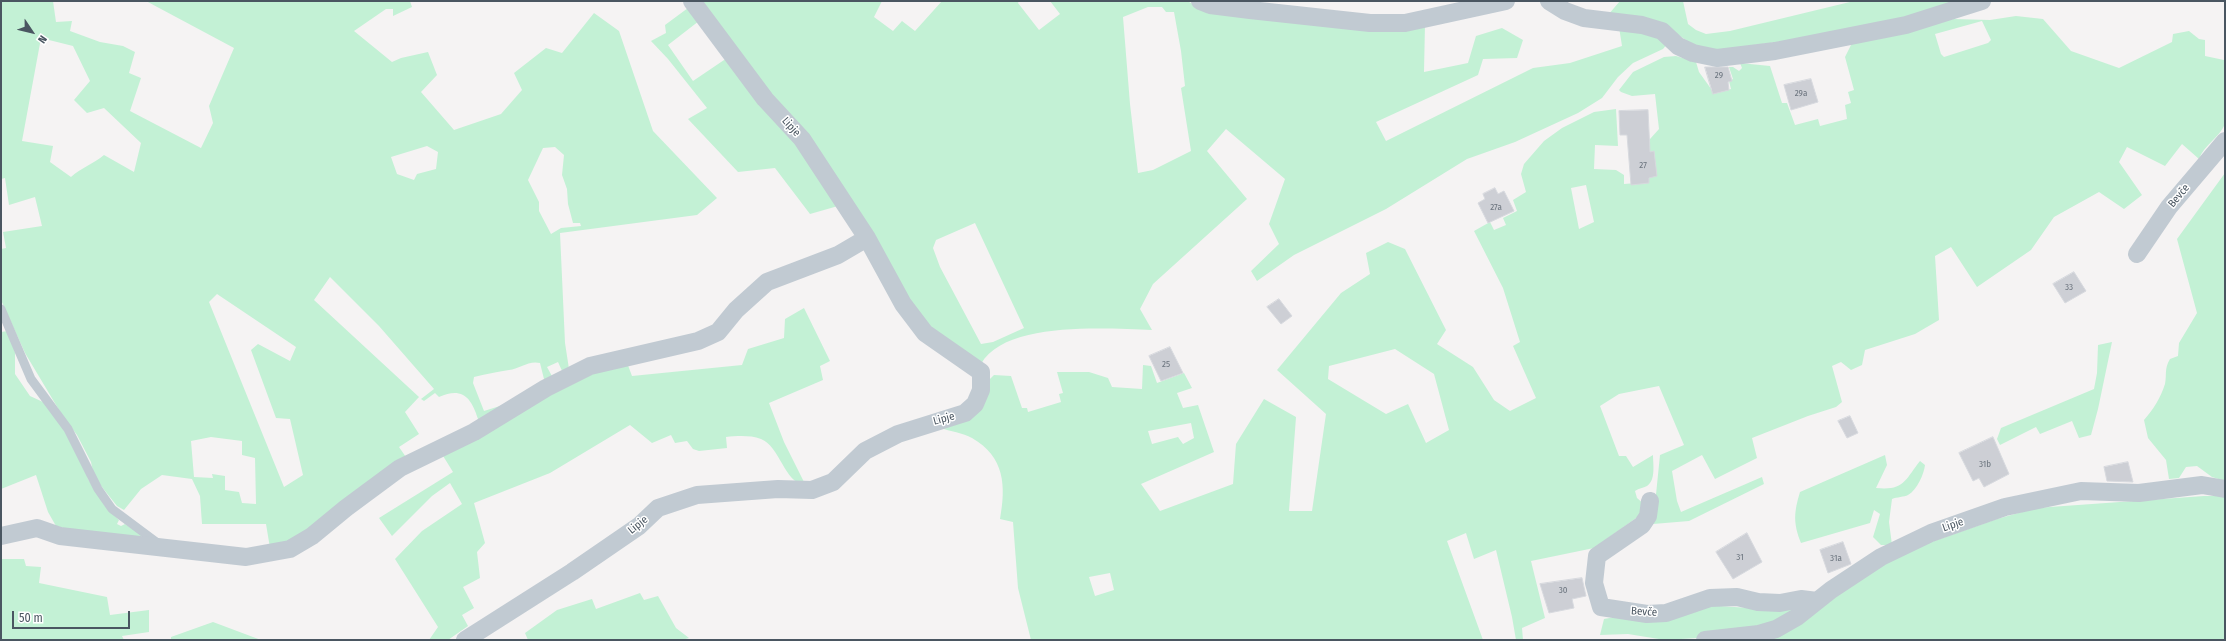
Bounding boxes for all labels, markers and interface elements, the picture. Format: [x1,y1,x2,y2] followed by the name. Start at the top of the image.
[12,12,52,52] north arrow
[35,33,49,46] text: N
[1715,70,1723,80] house number: 29
[1795,88,1807,98] house number: 29a
[779,115,803,139] street label: Lipje
[1639,160,1647,170] house number: 27
[2166,182,2192,210] street label: Bevče
[1490,202,1502,212] house number: 27a
[2065,282,2073,292] house number: 33
[1162,359,1170,369] house number: 25
[932,410,956,428] street label: Lipje
[1979,459,1991,469] house number: 31b
[625,513,651,537] street label: Lipje
[1941,515,1965,535] street label: Lipje
[1736,552,1744,562] house number: 31
[1830,553,1842,563] house number: 31a
[1559,585,1567,595] house number: 30
[14,603,132,629] scale bar
[1630,605,1658,619] street label: Bevče
[19,611,43,625] text: 50 m

